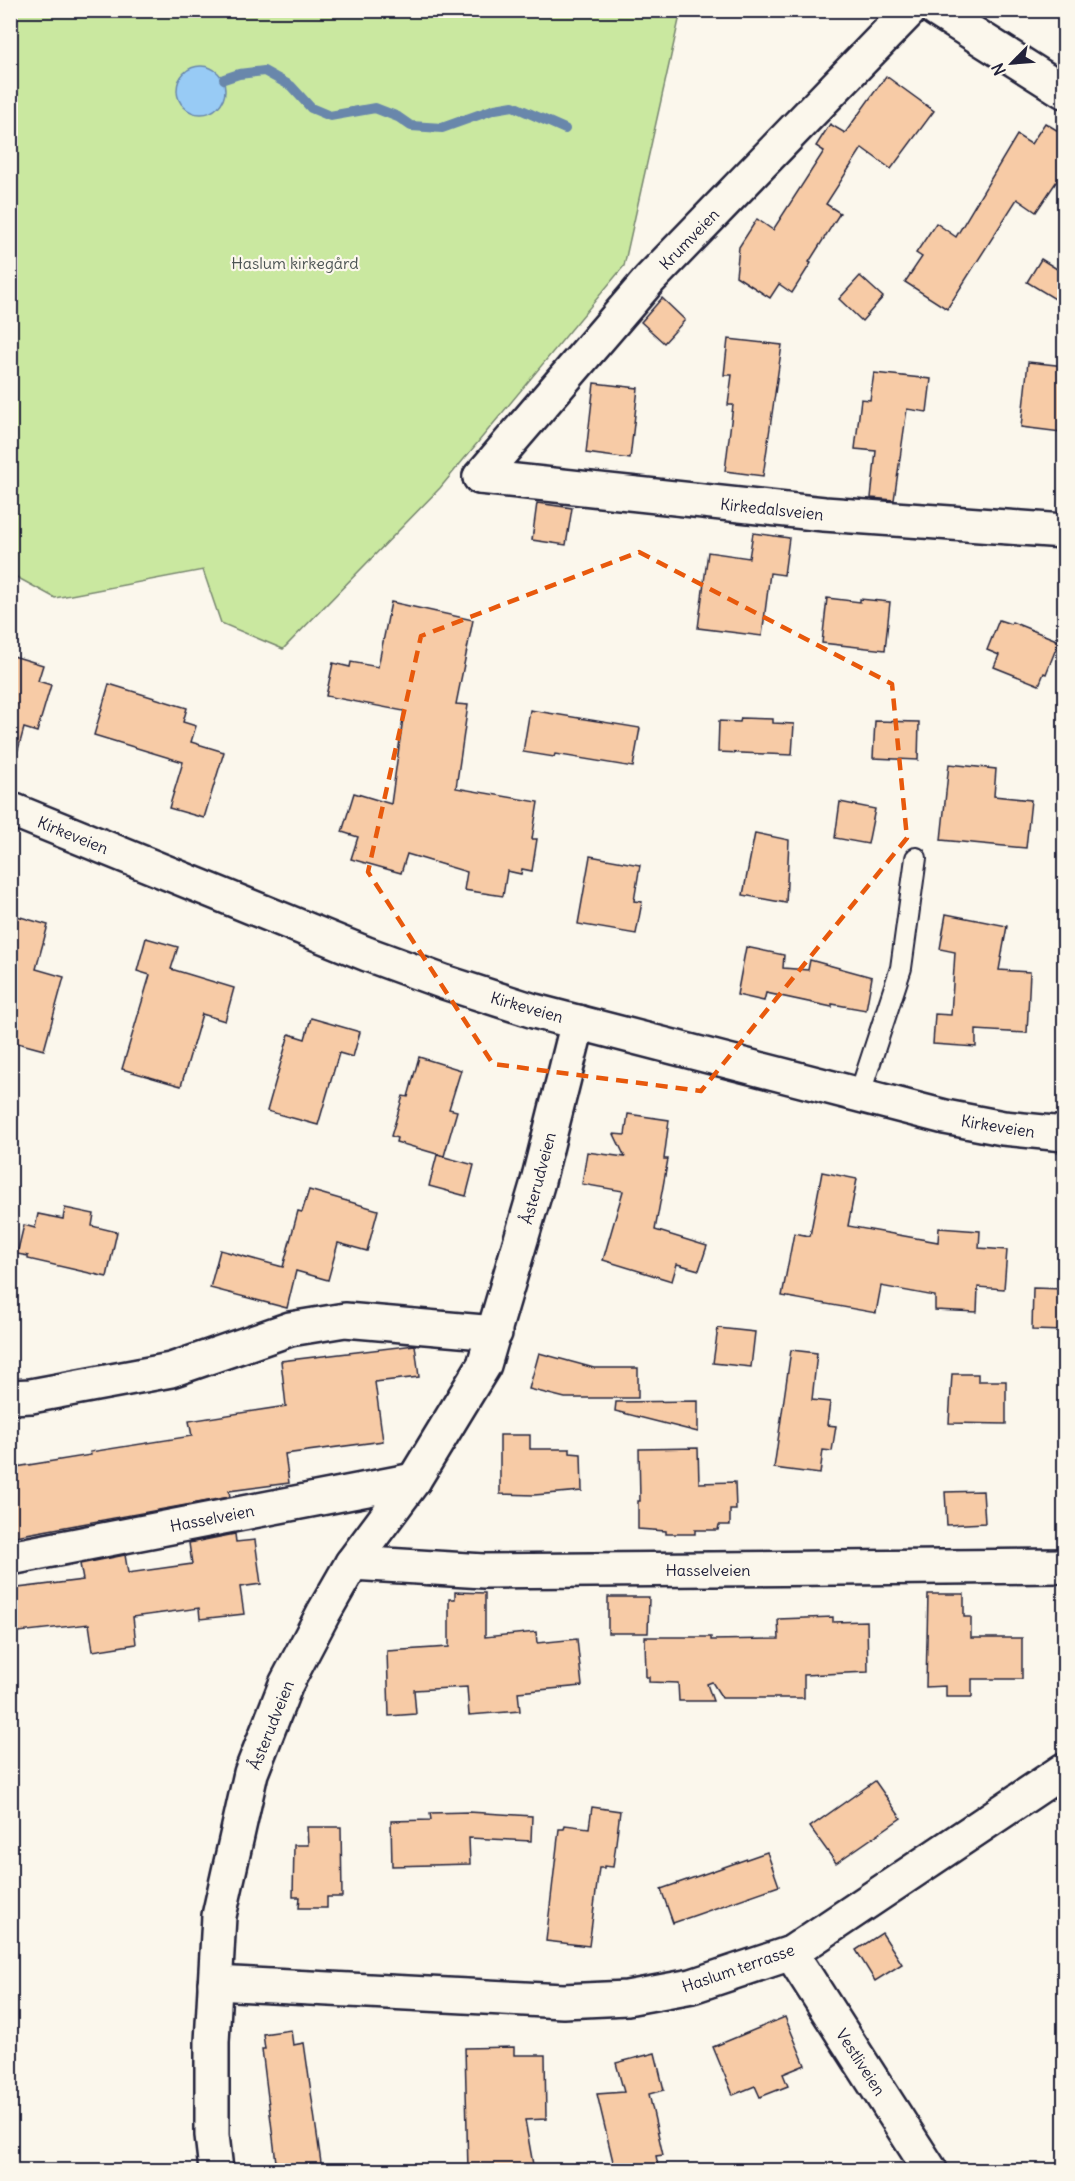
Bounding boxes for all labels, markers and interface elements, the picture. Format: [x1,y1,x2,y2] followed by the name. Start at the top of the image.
[982,33,1042,93] north arrow
[987,60,1010,79] text: N
[655,204,723,274] street label: Krumveien
[231,253,359,273] park label: Haslum kirkegård
[719,494,825,524] street label: Kirkedalsveien
[35,812,111,858] street label: Kirkeveien
[488,987,566,1027] street label: Kirkeveien
[960,1110,1036,1142] street label: Kirkeveien
[516,1130,560,1226] street label: Åsterudveien
[168,1500,256,1536] street label: Hasselveien
[665,1560,751,1580] street label: Hasselveien
[244,1677,298,1773] street label: Åsterudveien
[679,1939,797,1997] street label: Haslum terrasse
[832,2025,890,2099] street label: Vestliveien

